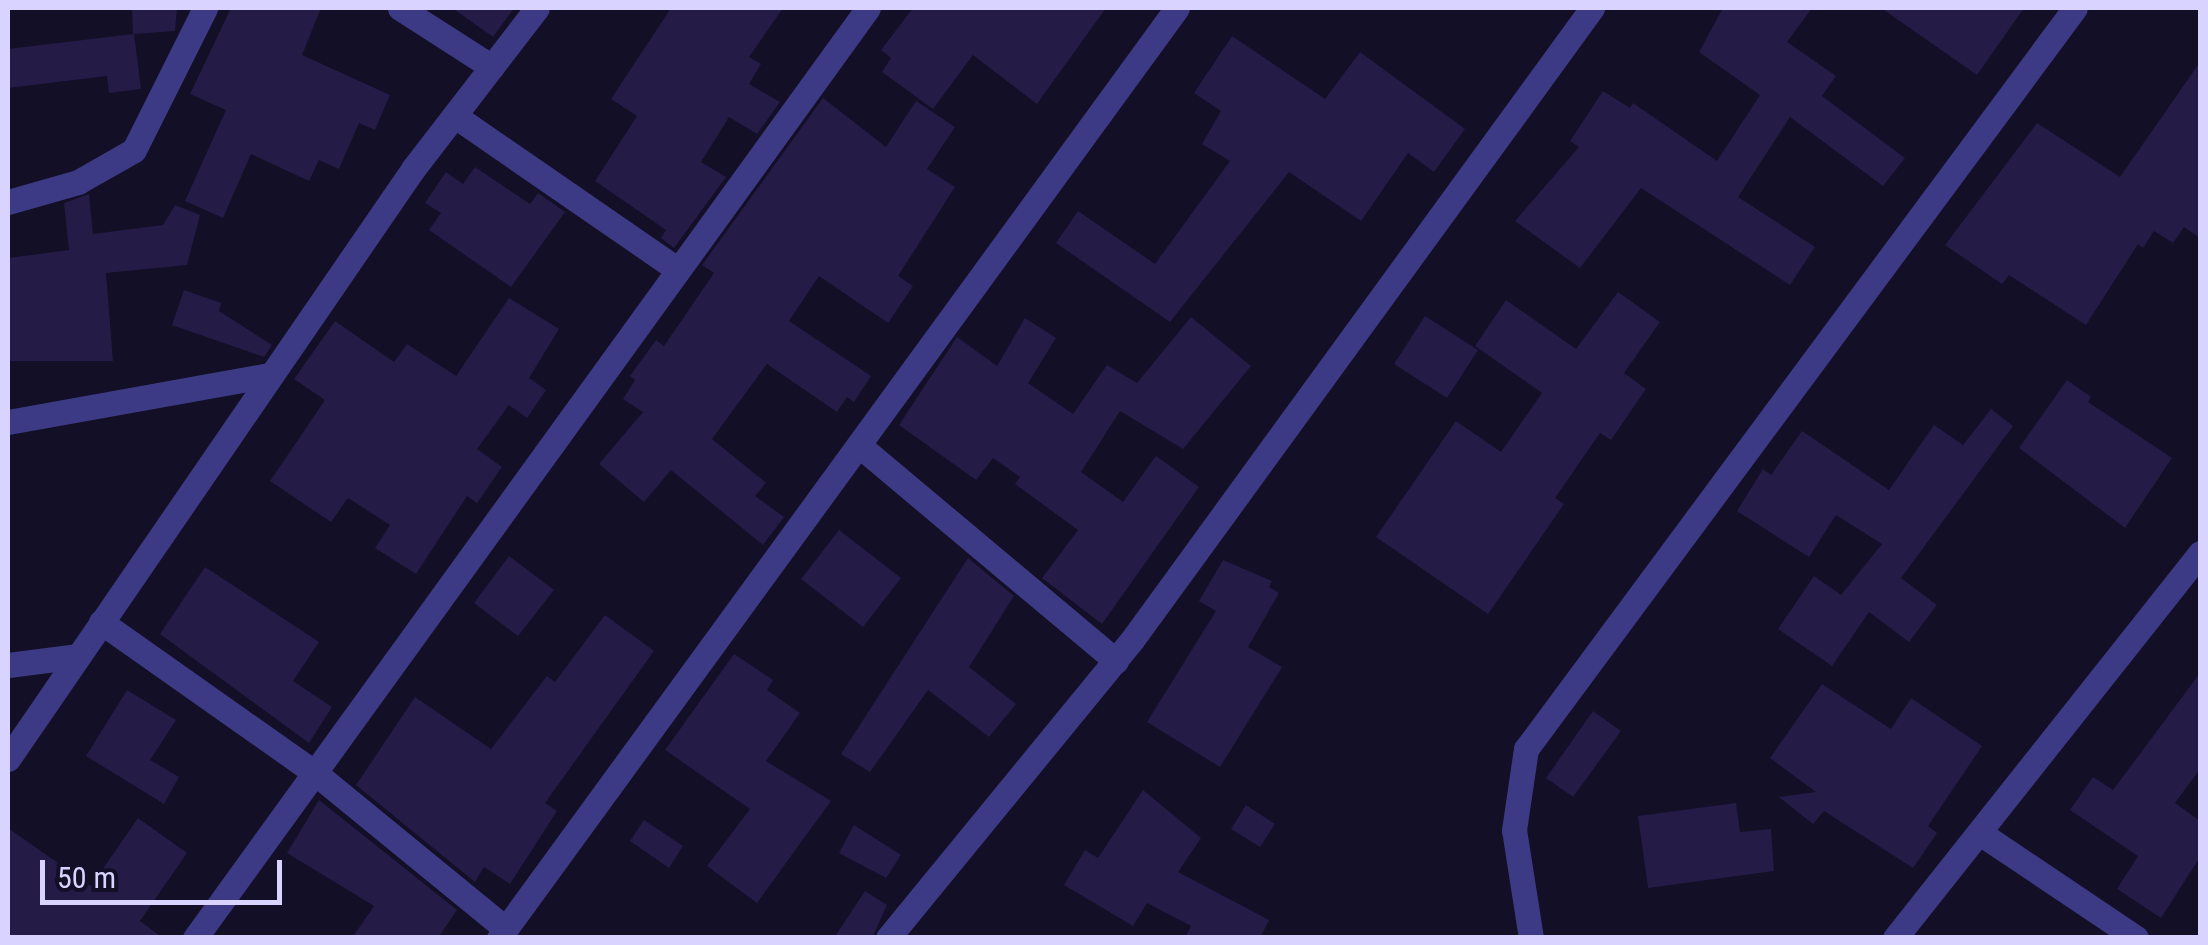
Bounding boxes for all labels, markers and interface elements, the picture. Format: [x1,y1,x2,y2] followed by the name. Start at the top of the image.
[45,840,288,902] scale bar
[57,860,116,895] text: 50 m

